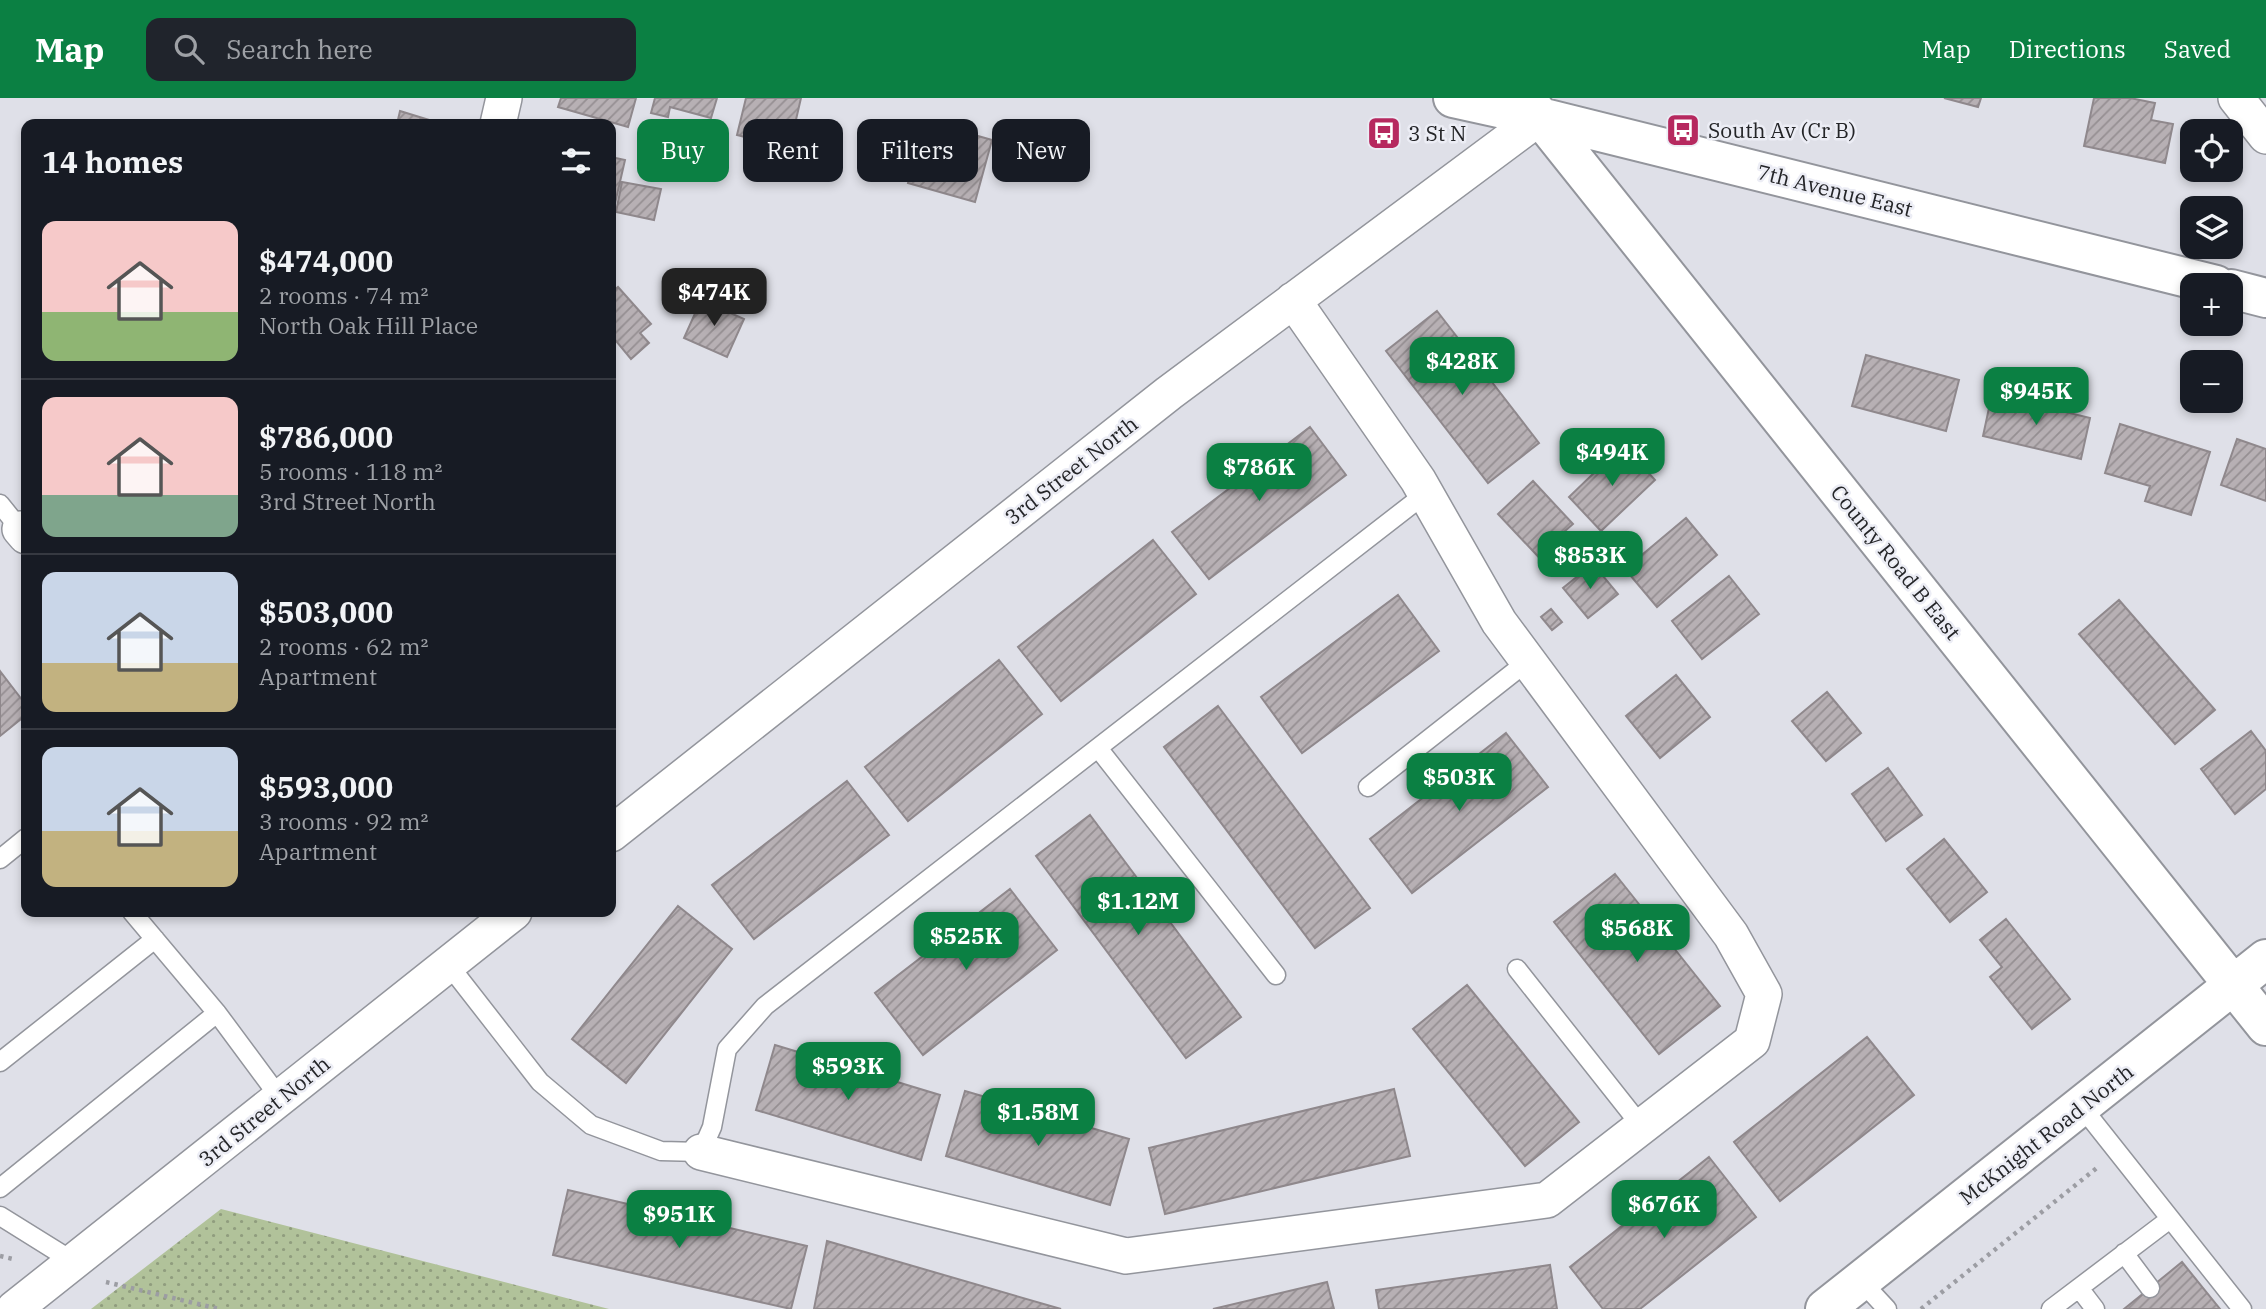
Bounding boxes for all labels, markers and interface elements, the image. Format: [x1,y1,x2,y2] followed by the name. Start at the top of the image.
[146,18,636,81] search box
[35,28,104,71] text: Map
[170,30,208,68] icon: search
[226,32,373,66] text: Search here
[1922,33,1971,65] text: Map
[2009,33,2126,65] text: Directions
[2164,33,2231,65] text: Saved
[1664,111,1702,149] bus stop icon: South Av (Cr B)
[1365,114,1403,152] bus stop icon: 3 St N
[1708,116,1856,144] place label: South Av (Cr B)
[637,119,729,182] chip: Buy
[743,119,843,182] chip: Rent
[857,119,978,182] chip: Filters
[992,119,1090,182] chip: New
[1408,119,1466,147] place label: 3 St N
[2180,119,2243,413] map controls
[2180,119,2243,182] button: locate
[42,142,183,181] text: 14 homes
[557,142,595,180] icon: filters
[1754,157,1916,223] street label: 7th Avenue East
[2180,196,2243,259] button: layers
[259,241,393,280] text: $474,000
[98,249,182,333] icon: home
[665,268,763,328] pin: $474K
[2180,273,2243,336] button: +
[678,276,750,306] text: $474K
[259,280,429,310] text: 2 rooms · 74 m²
[259,310,478,340] text: North Oak Hill Place
[1413,338,1511,397] pin: $428K
[1426,345,1498,375] text: $428K
[2180,350,2243,413] button: −
[1987,368,2085,427] pin: $945K
[2000,375,2072,405] text: $945K
[999,409,1143,531] street label: 3rd Street North
[259,417,393,456] text: $786,000
[98,425,182,509] icon: home
[1563,428,1661,488] pin: $494K
[1576,436,1648,466] text: $494K
[1210,444,1308,503] pin: $786K
[1223,451,1295,481] text: $786K
[259,456,442,486] text: 5 rooms · 118 m²
[1825,479,1967,645] street label: County Road B East
[259,486,436,516] text: 3rd Street North
[1541,532,1639,591] pin: $853K
[1554,539,1626,569] text: $853K
[259,592,393,631] text: $503,000
[98,600,182,684] icon: home
[259,631,429,661] text: 2 rooms · 62 m²
[259,661,377,691] text: Apartment
[1410,754,1508,813] pin: $503K
[1423,761,1495,791] text: $503K
[259,767,393,806] text: $593,000
[98,775,182,859] icon: home
[259,806,429,836] text: 3 rooms · 92 m²
[259,836,377,866] text: Apartment
[1081,878,1195,937] pin: $1.12M
[1097,885,1179,915] text: $1.12M
[1588,904,1686,964] pin: $568K
[917,912,1015,972] pin: $525K
[1601,912,1673,942] text: $568K
[930,920,1002,950] text: $525K
[799,1042,897,1102] pin: $593K
[192,1049,336,1173] street label: 3rd Street North
[812,1050,884,1080] text: $593K
[1953,1057,2139,1211] street label: McKnight Road North
[981,1088,1095,1148] pin: $1.58M
[997,1096,1079,1126] text: $1.58M
[1615,1180,1713,1240] pin: $676K
[1628,1188,1700,1218] text: $676K
[630,1190,728,1250] pin: $951K
[643,1198,715,1228] text: $951K

